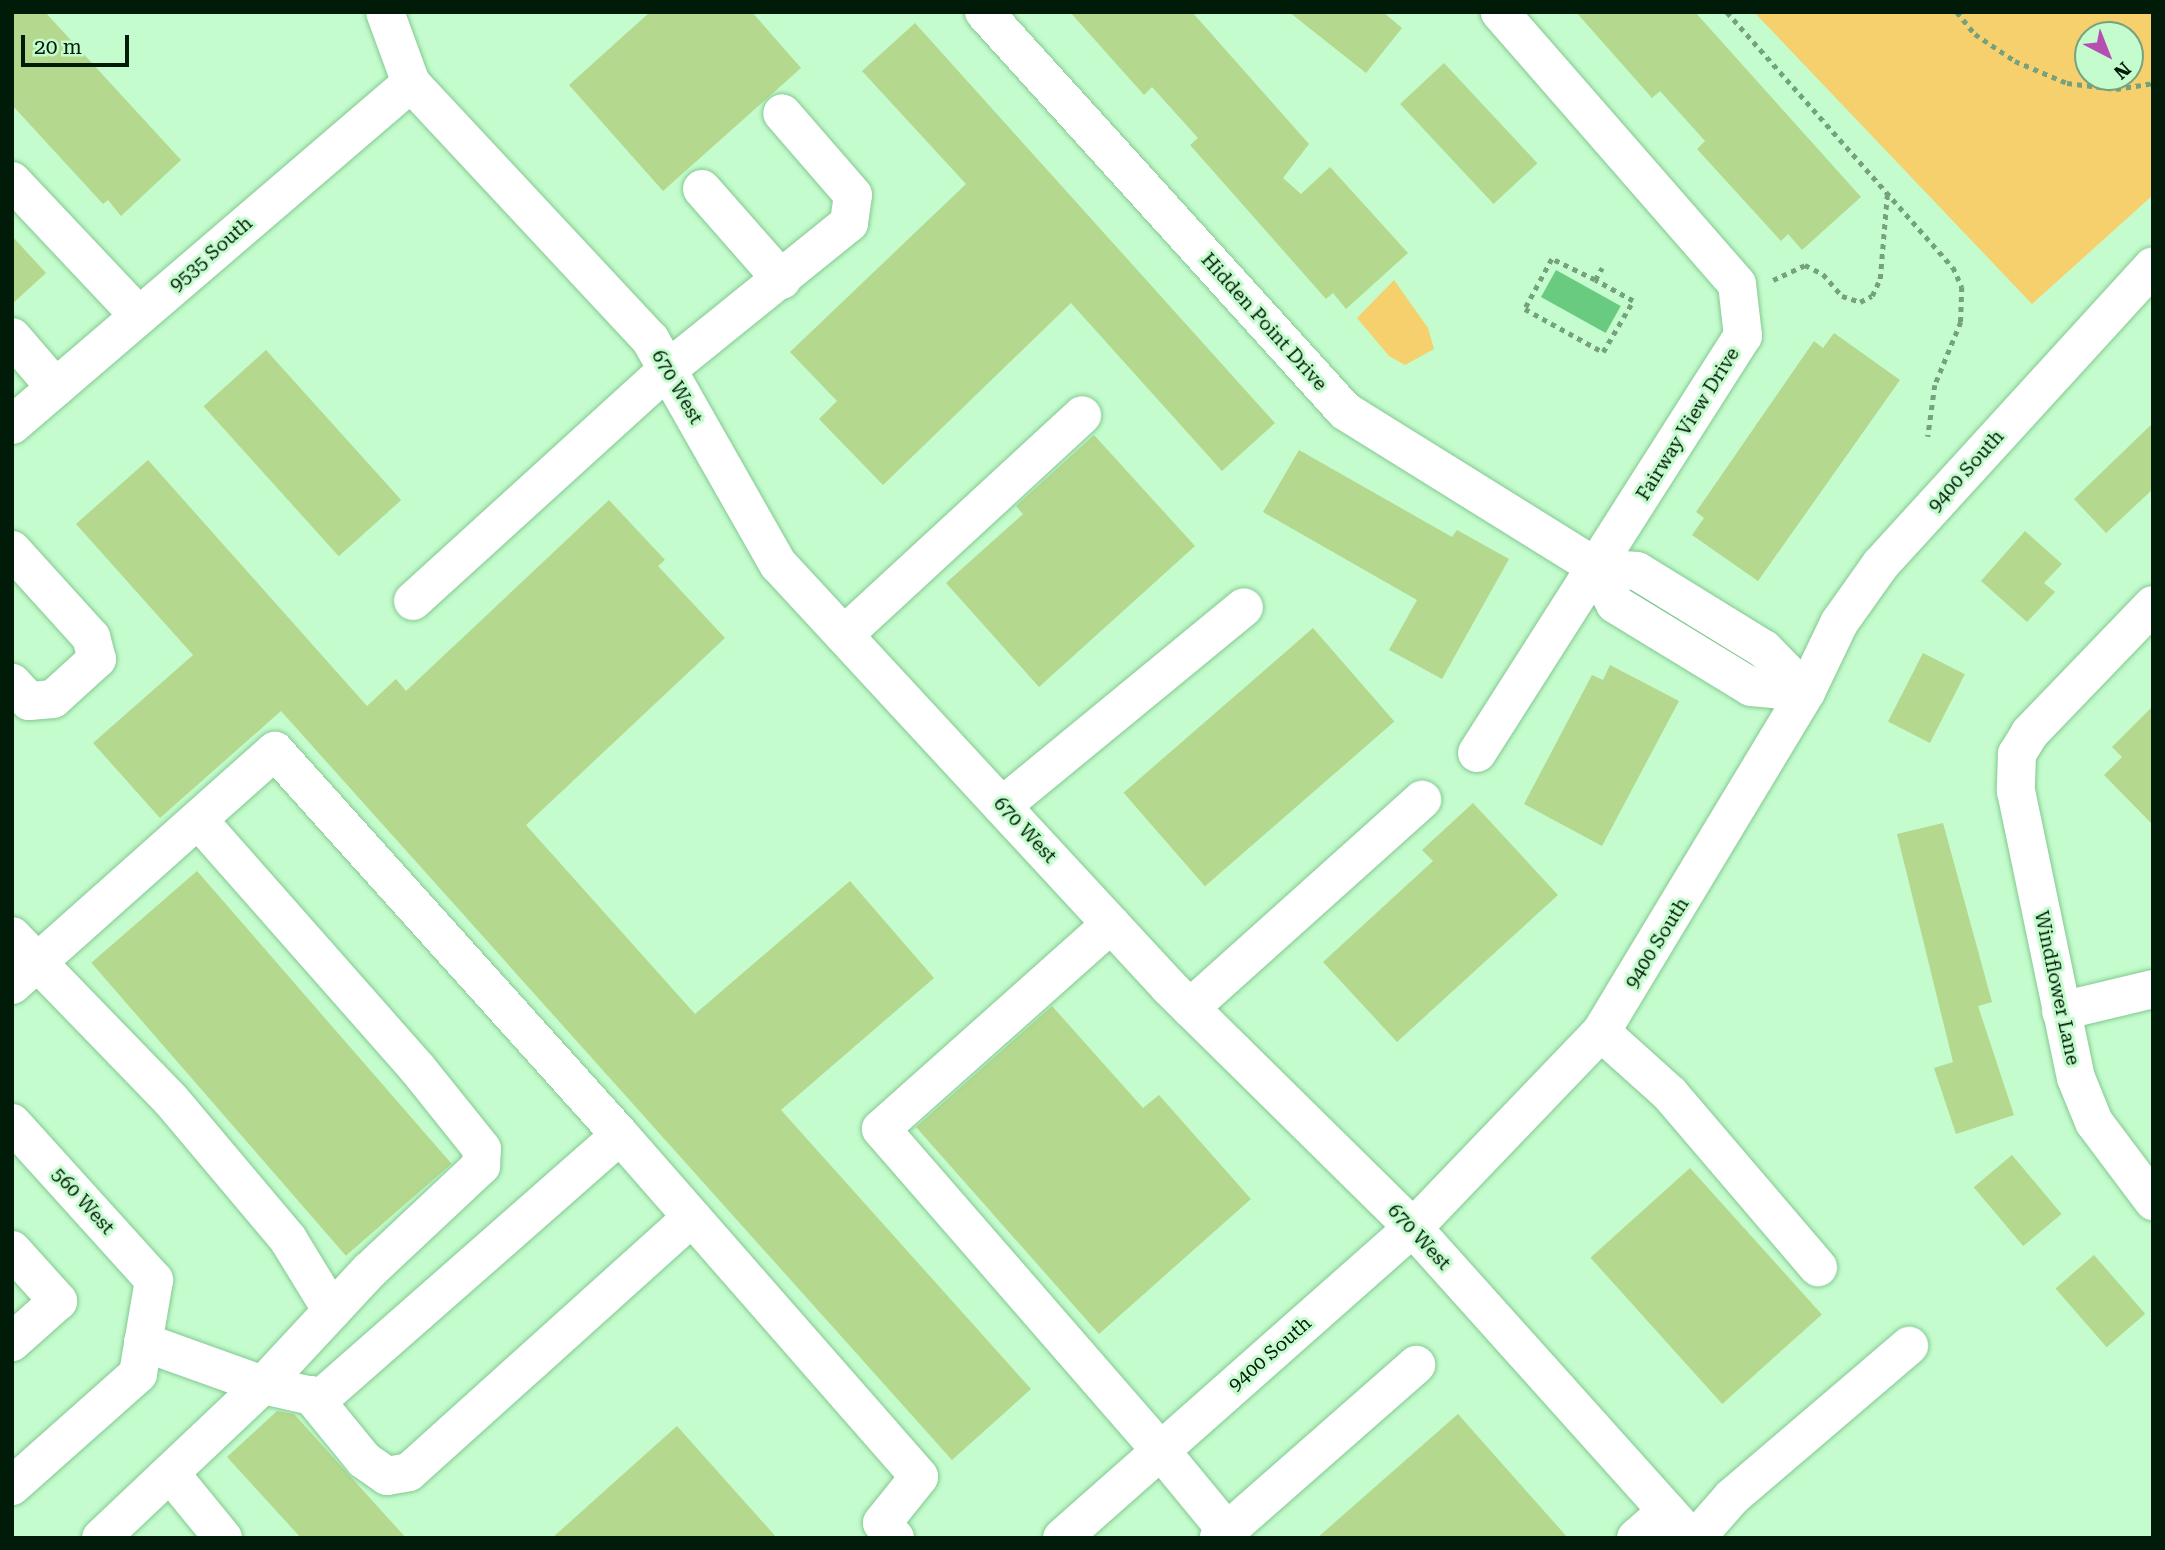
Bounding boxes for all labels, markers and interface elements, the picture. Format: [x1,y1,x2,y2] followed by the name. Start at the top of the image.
[24,21,133,65] scale bar
[2074,21,2144,91] north arrow
[34,35,82,59] text: 20 m
[2109,57,2135,84] text: N
[165,212,257,296] street label: 9535 South
[1196,249,1332,395] street label: Hidden Point Drive
[1632,343,1744,505] street label: Fairway View Drive
[647,346,707,428] street label: 670 West
[1923,425,2009,517] street label: 9400 South
[989,792,1061,868] street label: 670 West
[1620,894,1694,992] street label: 9400 South
[2030,909,2084,1067] street label: Windflower Lane
[47,1163,119,1239] street label: 560 West
[1383,1199,1455,1275] street label: 670 West
[1224,1312,1316,1396] street label: 9400 South

